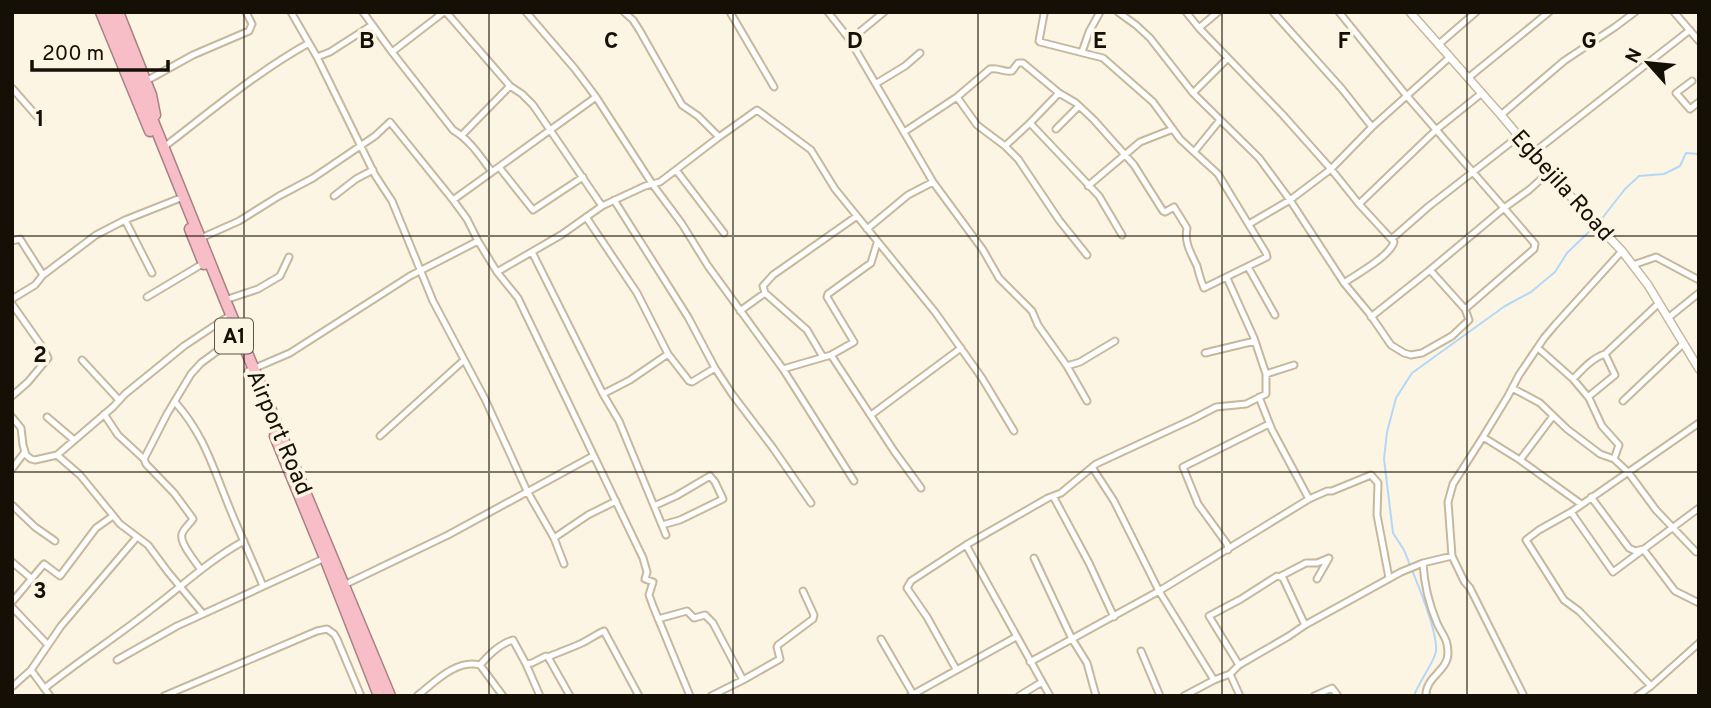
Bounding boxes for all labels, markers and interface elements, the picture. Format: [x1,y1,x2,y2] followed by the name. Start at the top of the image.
[32,28,168,72] scale bar
[359,28,375,57] text: B
[604,28,618,57] text: C
[847,28,863,57] text: D
[1093,28,1107,57] text: E
[1337,28,1351,57] text: F
[1581,28,1597,57] text: G
[1613,28,1683,98] north arrow
[42,41,104,68] text: 200 m
[1621,45,1648,68] text: N
[35,106,45,135] text: 1
[1504,125,1619,248] street label: Egbejila Road
[215,318,253,354] road number: A1
[33,342,47,371] text: 2
[238,366,317,500] street label: Airport Road
[33,578,47,607] text: 3

